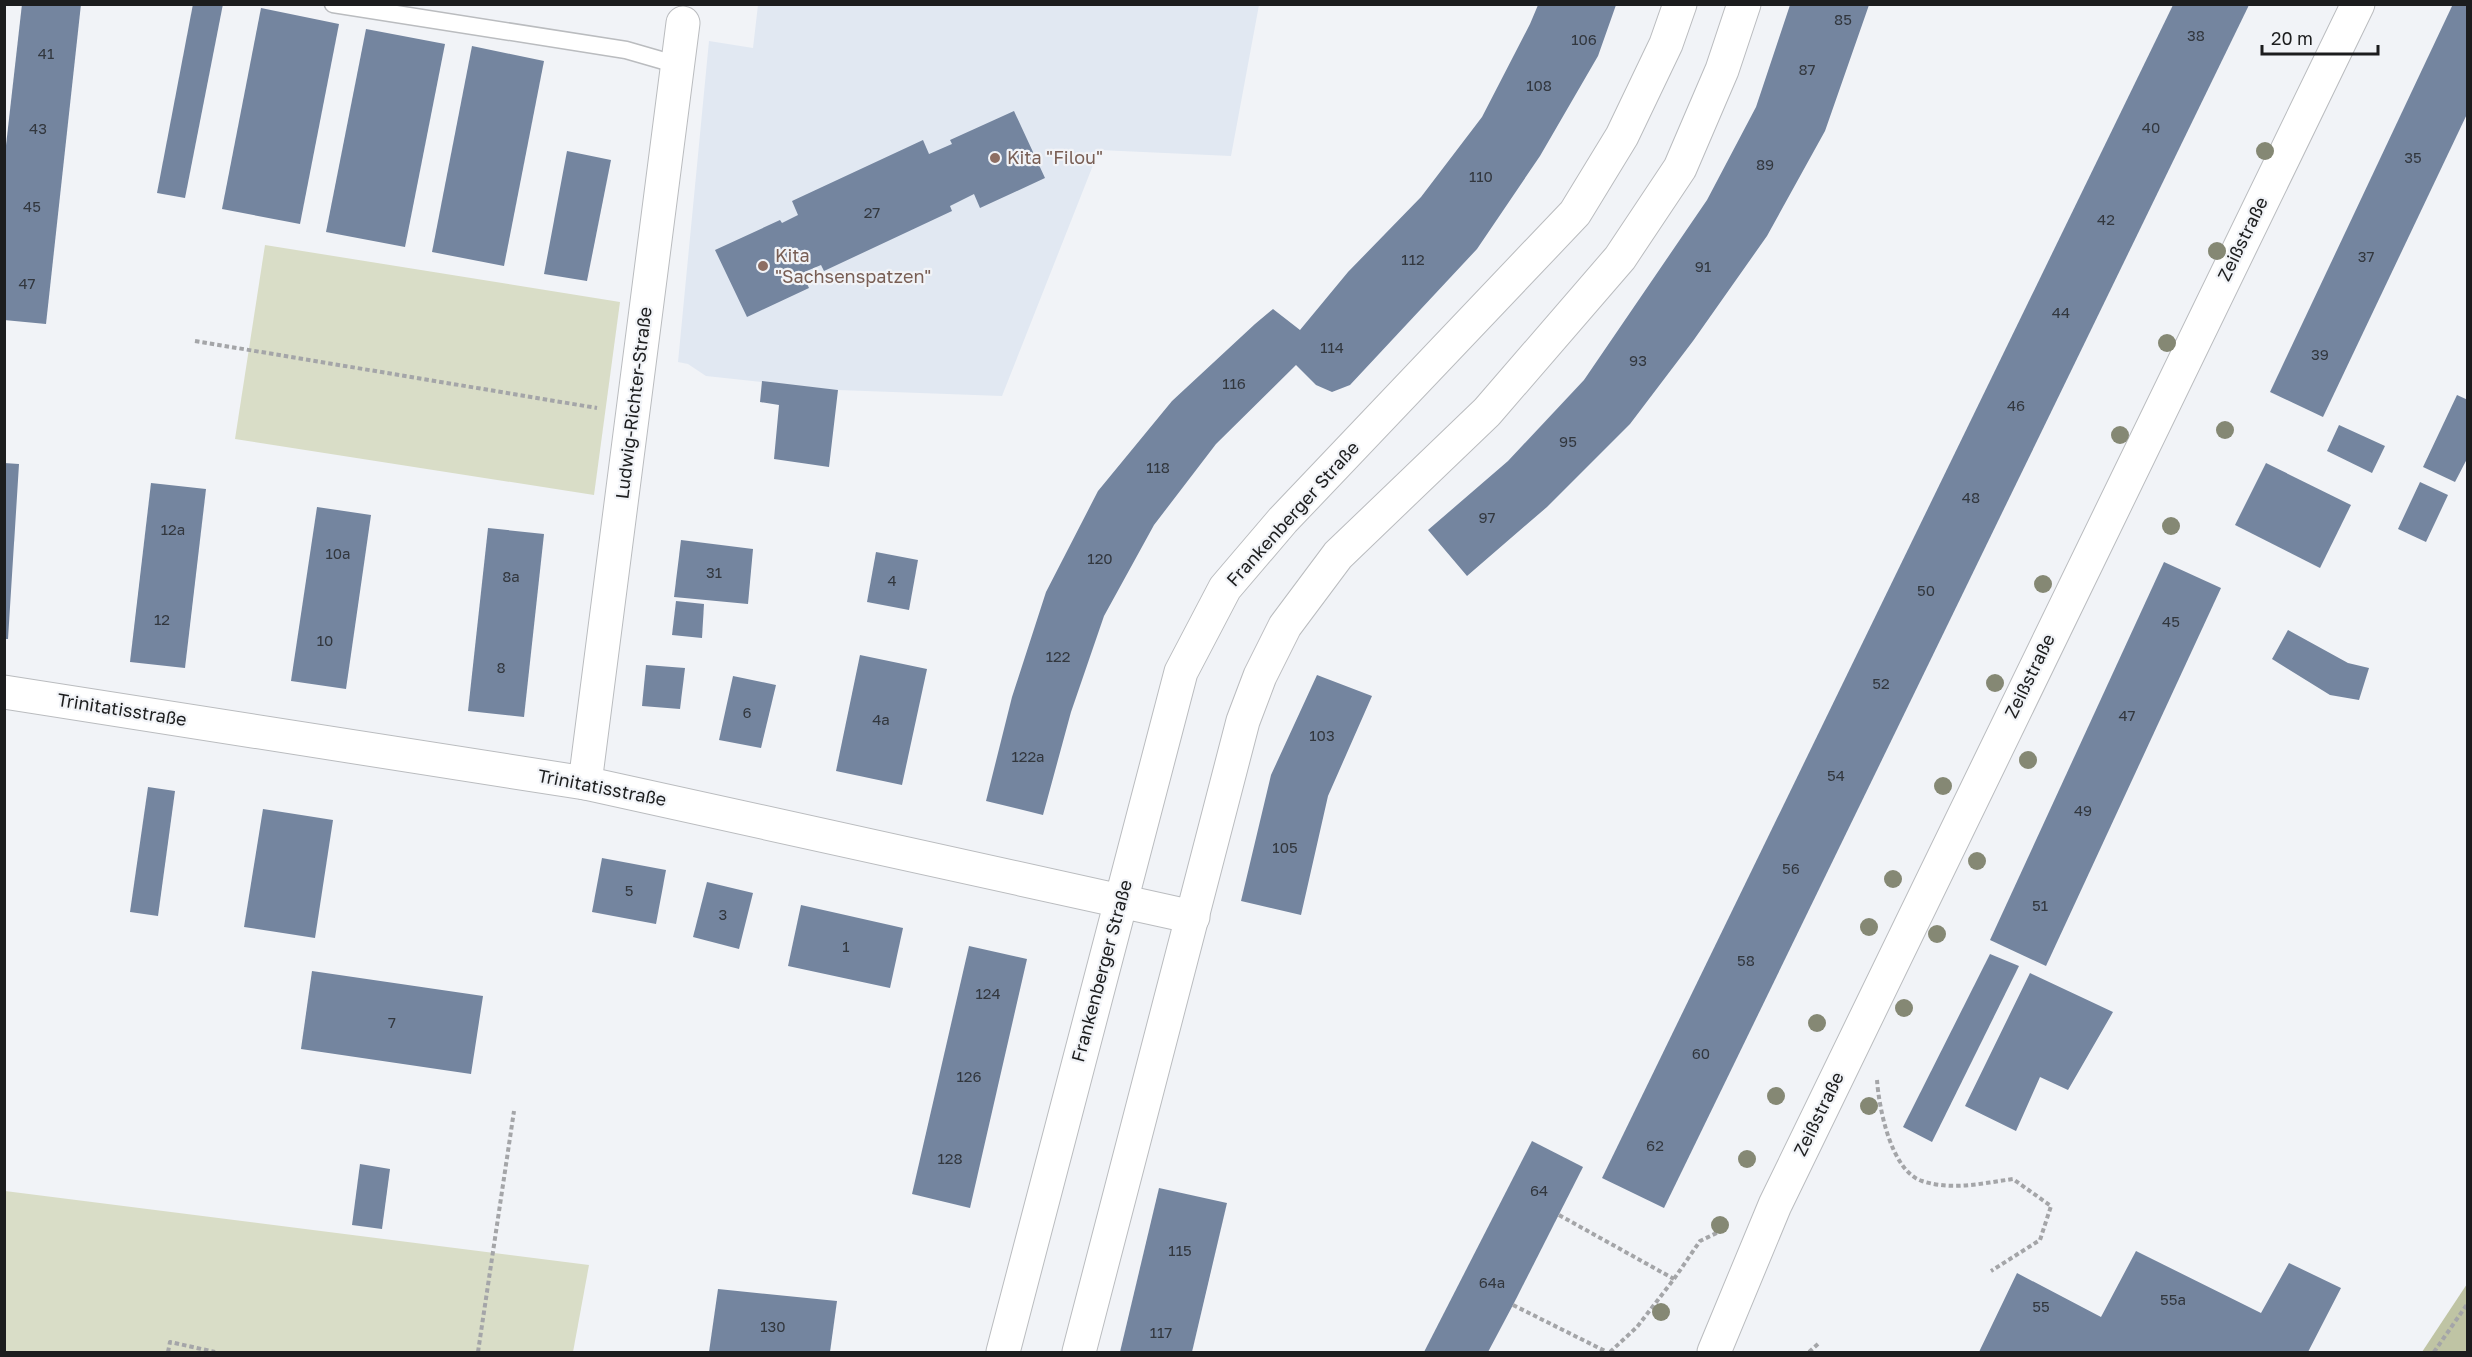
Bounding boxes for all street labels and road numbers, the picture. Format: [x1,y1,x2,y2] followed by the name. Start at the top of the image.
[2212,193,2272,284] street label: Zeißstraße
[610,305,656,500] street label: Ludwig-Richter-Straße
[1221,436,1363,590] street label: Frankenberger Straße
[1999,630,2059,721] street label: Zeißstraße
[56,688,188,730] street label: Trinitatisstraße
[536,764,668,810] street label: Trinitatisstraße
[1066,877,1136,1064] street label: Frankenberger Straße
[1788,1068,1848,1159] street label: Zeißstraße

